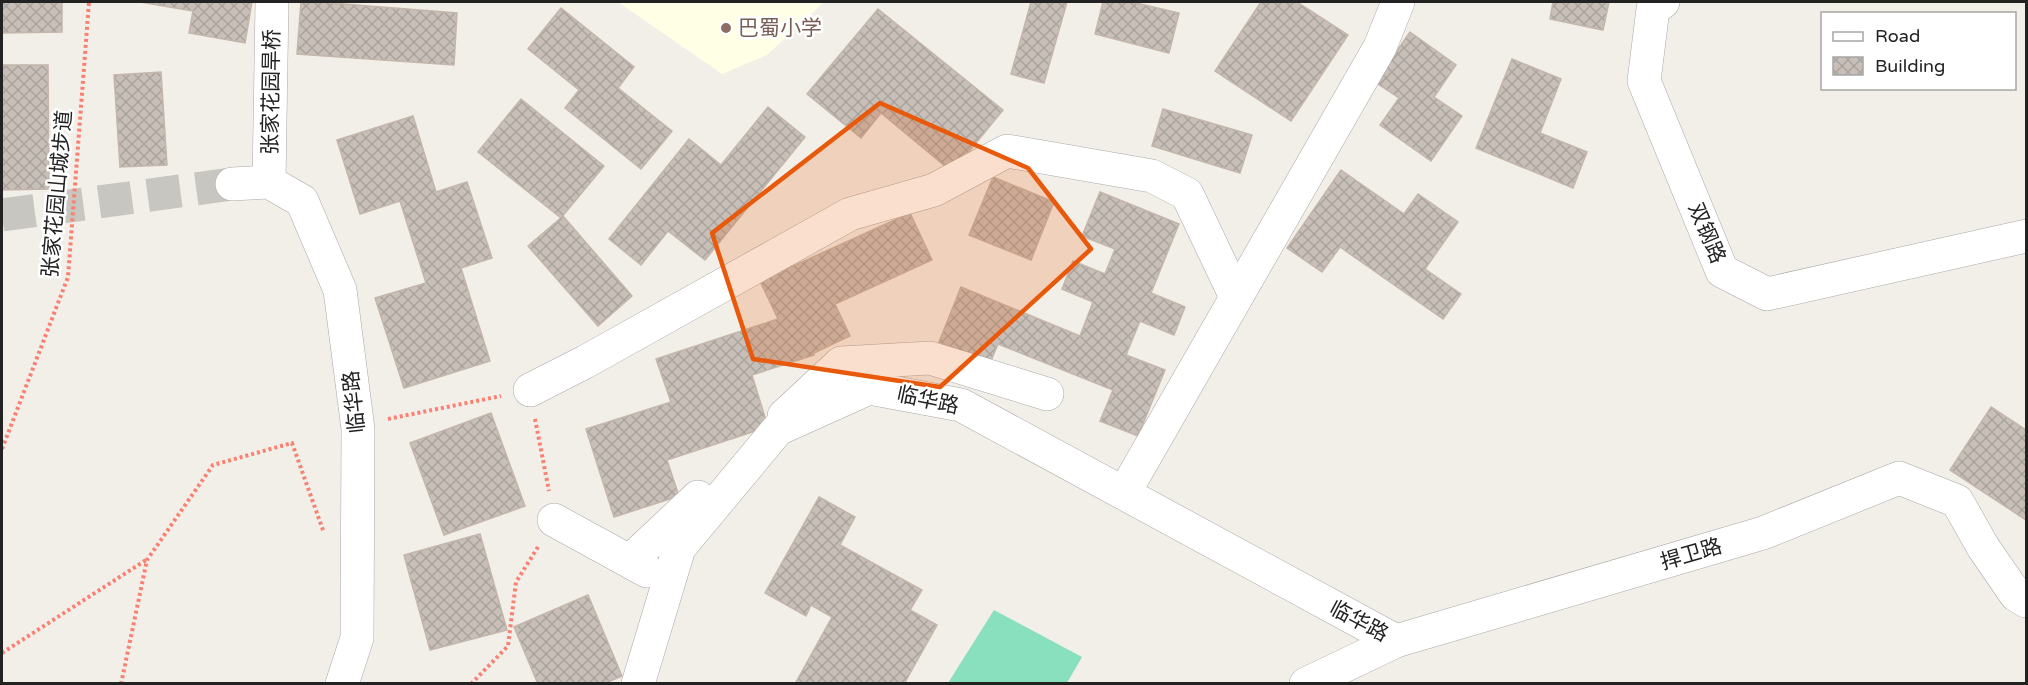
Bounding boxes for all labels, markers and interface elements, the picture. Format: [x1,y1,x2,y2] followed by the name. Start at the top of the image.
[1821,12,2016,90] legend
[738,16,822,41] place label: 巴蜀小学
[719,21,733,35] marker: 巴蜀小学
[1875,25,1920,47] text: Road
[258,29,285,155] street label: 张家花园旱桥
[1875,55,1945,77] text: Building
[38,109,77,279] street label: 张家花园山城步道
[1683,199,1730,267] street label: 双钢路
[339,369,370,435] street label: 临华路
[894,382,961,419] street label: 临华路
[1657,534,1725,575] street label: 捍卫路
[1325,596,1392,647] street label: 临华路

